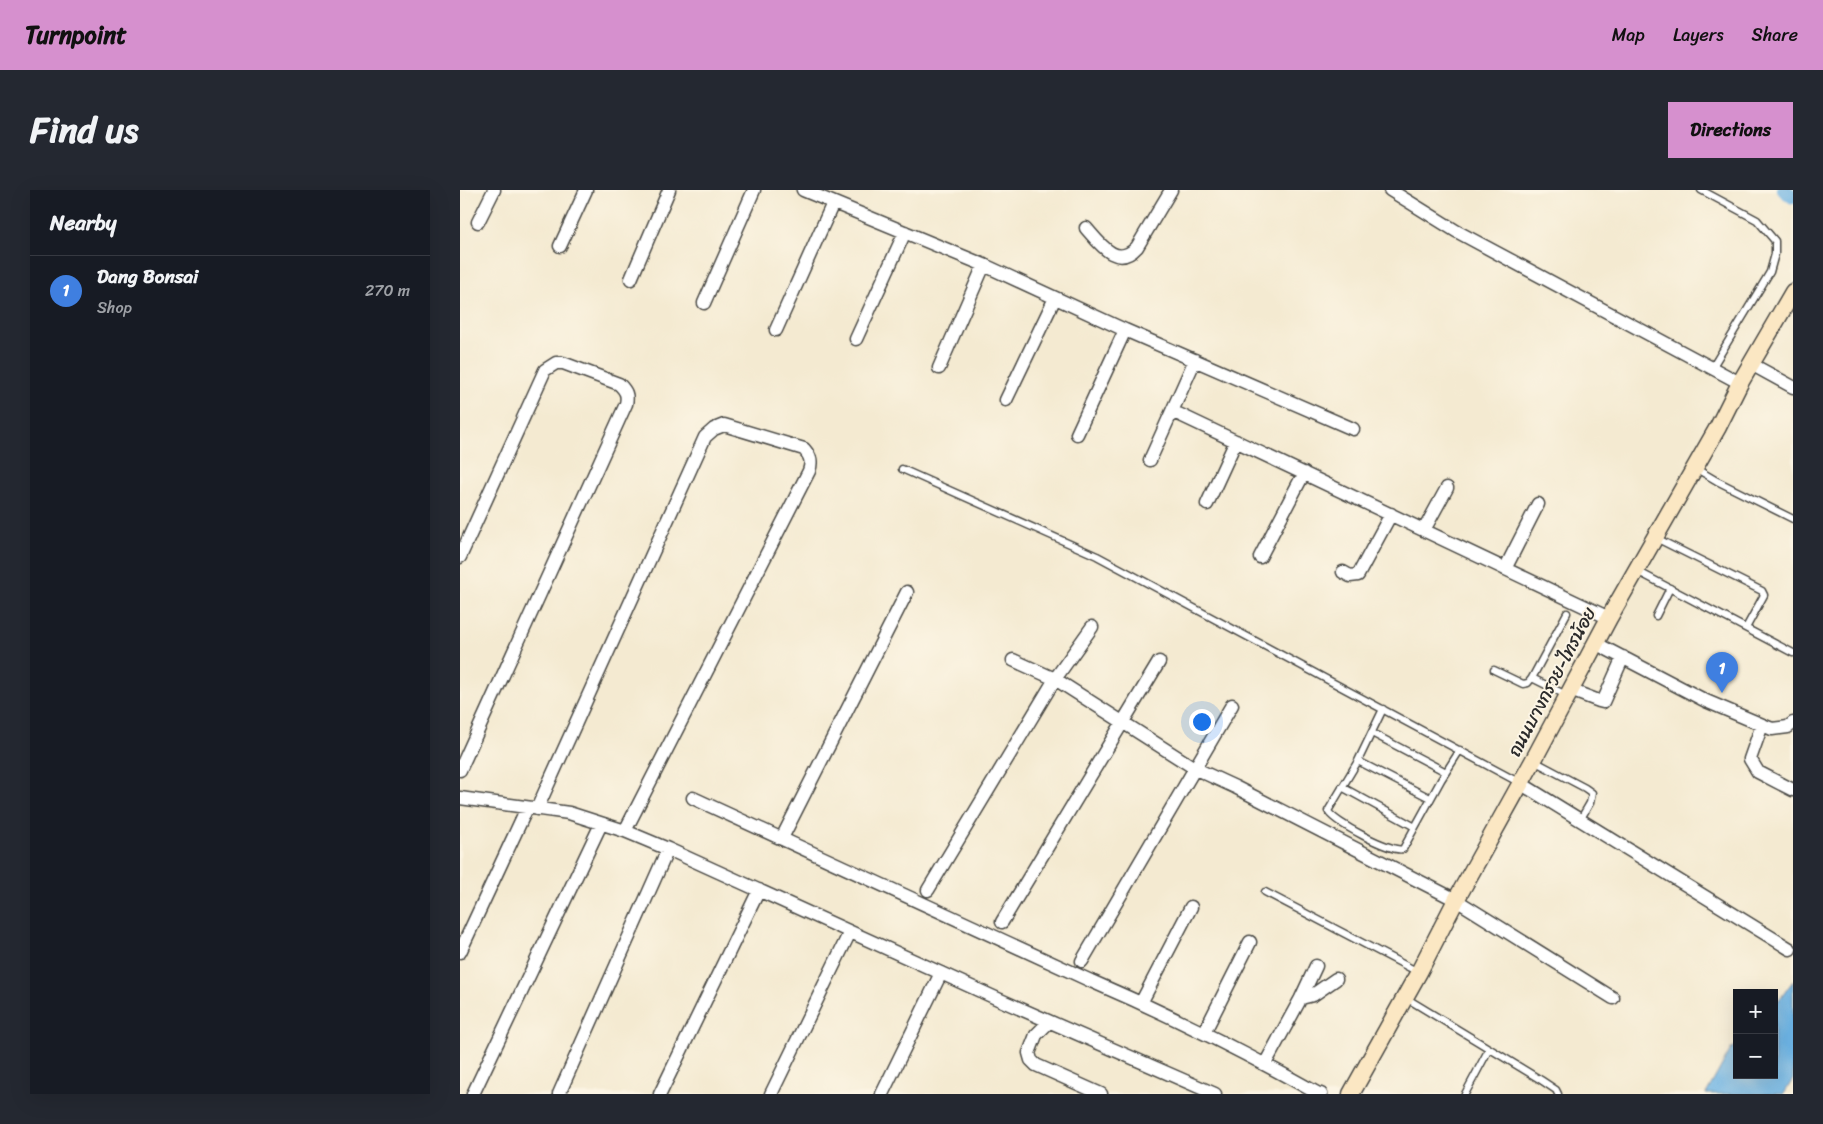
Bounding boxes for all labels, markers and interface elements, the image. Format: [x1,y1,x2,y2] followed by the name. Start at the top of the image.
[25,14,127,56] text: Turnpoint
[1612,19,1645,51] text: Map
[1673,19,1724,51] text: Layers
[1752,19,1798,51] text: Share
[30,99,138,161] text: Find us
[1668,102,1793,158] button: Directions
[50,204,116,242] text: Nearby
[97,260,198,293] text: Dang Bonsai
[63,276,69,305] text: 1
[365,276,410,305] text: 270 m
[97,293,132,322] text: Shop
[1499,601,1605,763] street label: ถนนบางกรวย-ไทรน้อย
[1706,652,1738,693] pin: 1
[1189,709,1215,735] your location
[1733,989,1778,1079] map controls
[1733,989,1778,1034] button: +
[1733,1034,1778,1079] button: −

